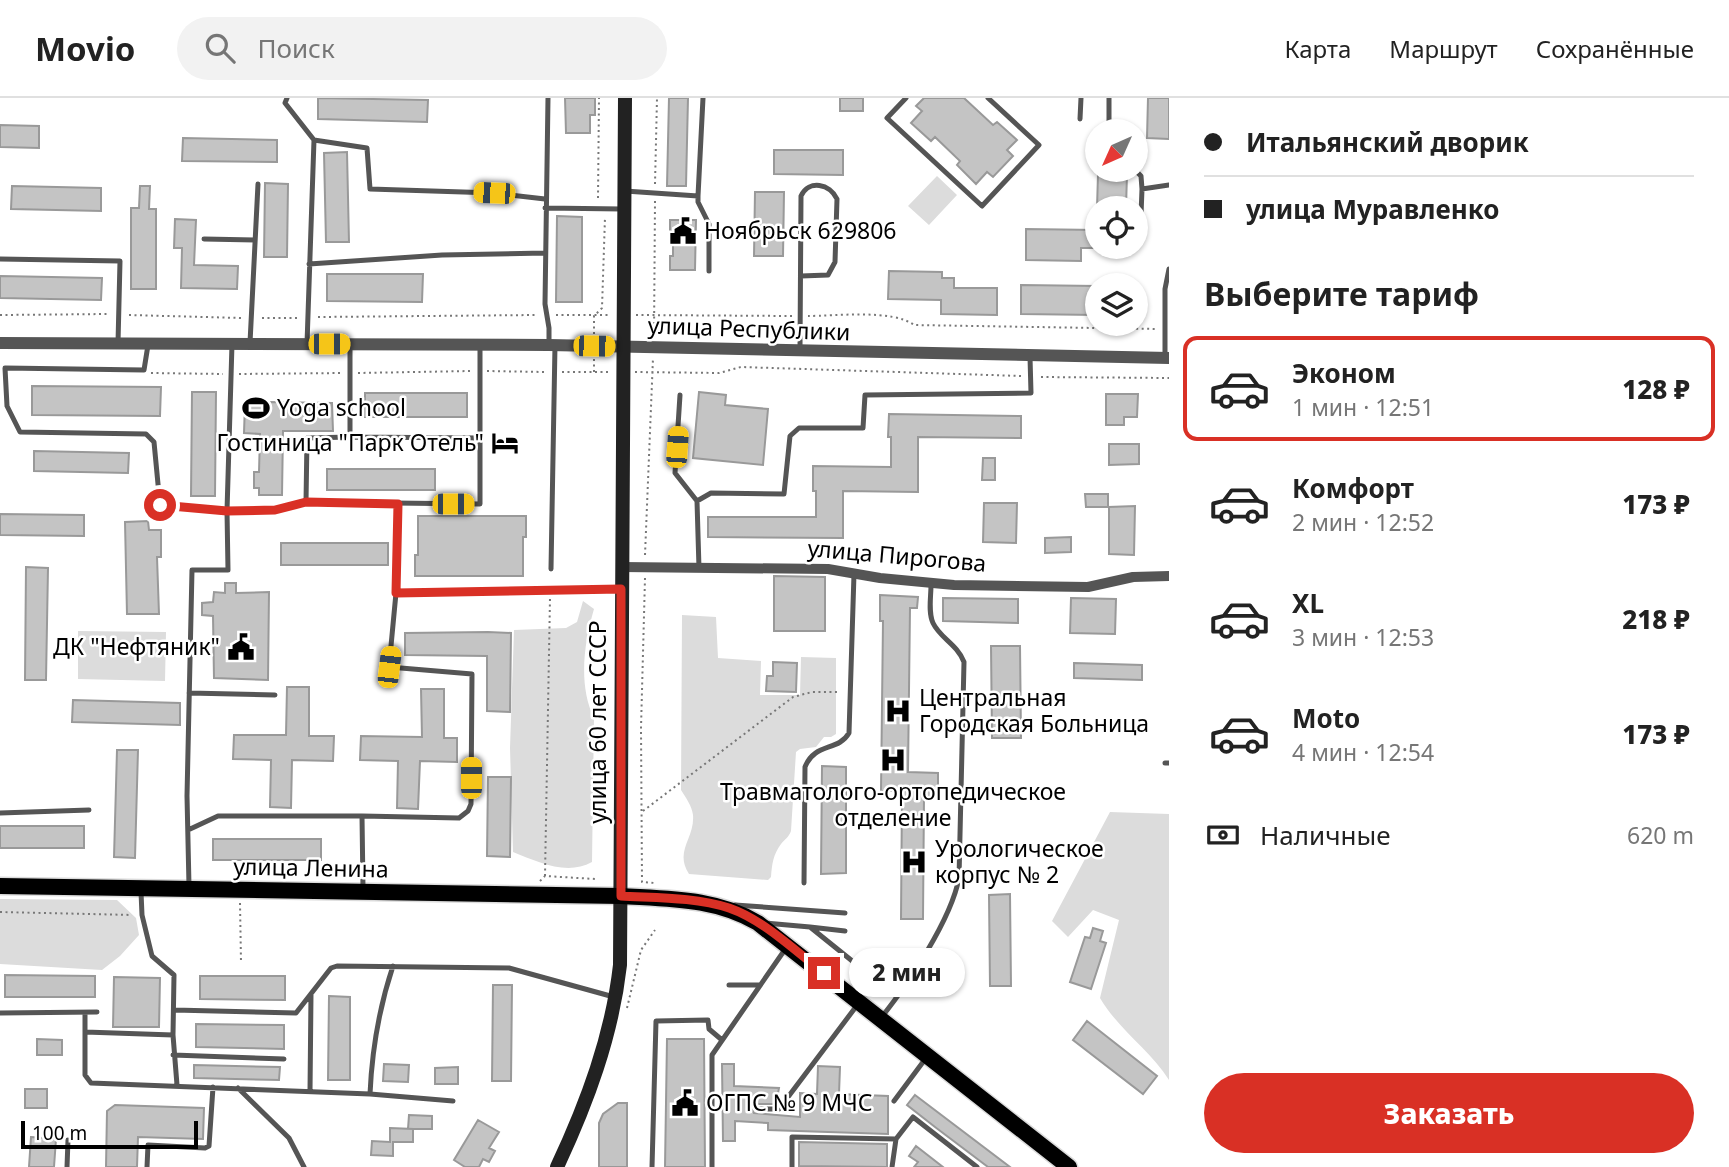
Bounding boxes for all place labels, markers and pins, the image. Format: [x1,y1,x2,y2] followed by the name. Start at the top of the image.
[704,214,897,246] place label: Ноябрьск 629806
[668,216,698,246] public building icon: Ноябрьск 629806
[277,391,406,423] place label: Yoga school
[241,393,271,423] sports icon: Yoga school
[217,426,484,458] place label: Гостиница "Парк Отель"
[490,428,520,458] hotel icon: Гостиница "Парк Отель"
[53,630,220,662] place label: ДК "Нефтяник"
[226,632,256,662] public building icon: ДК "Нефтяник"
[919,681,1149,739] place label: Центральная Городская Больница
[883,696,913,726] hospital icon: Центральная Городская Больница
[878,745,908,775] hospital icon: Травматолого-ортопедическое отделение
[720,775,1066,833] place label: Травматолого-ортопедическое отделение
[935,832,1104,890] place label: Урологическое корпус № 2
[899,847,929,877] hospital icon: Урологическое корпус № 2
[706,1086,872,1118] place label: ОГПС № 9 МЧС
[670,1088,700,1118] public building icon: ОГПС № 9 МЧС

